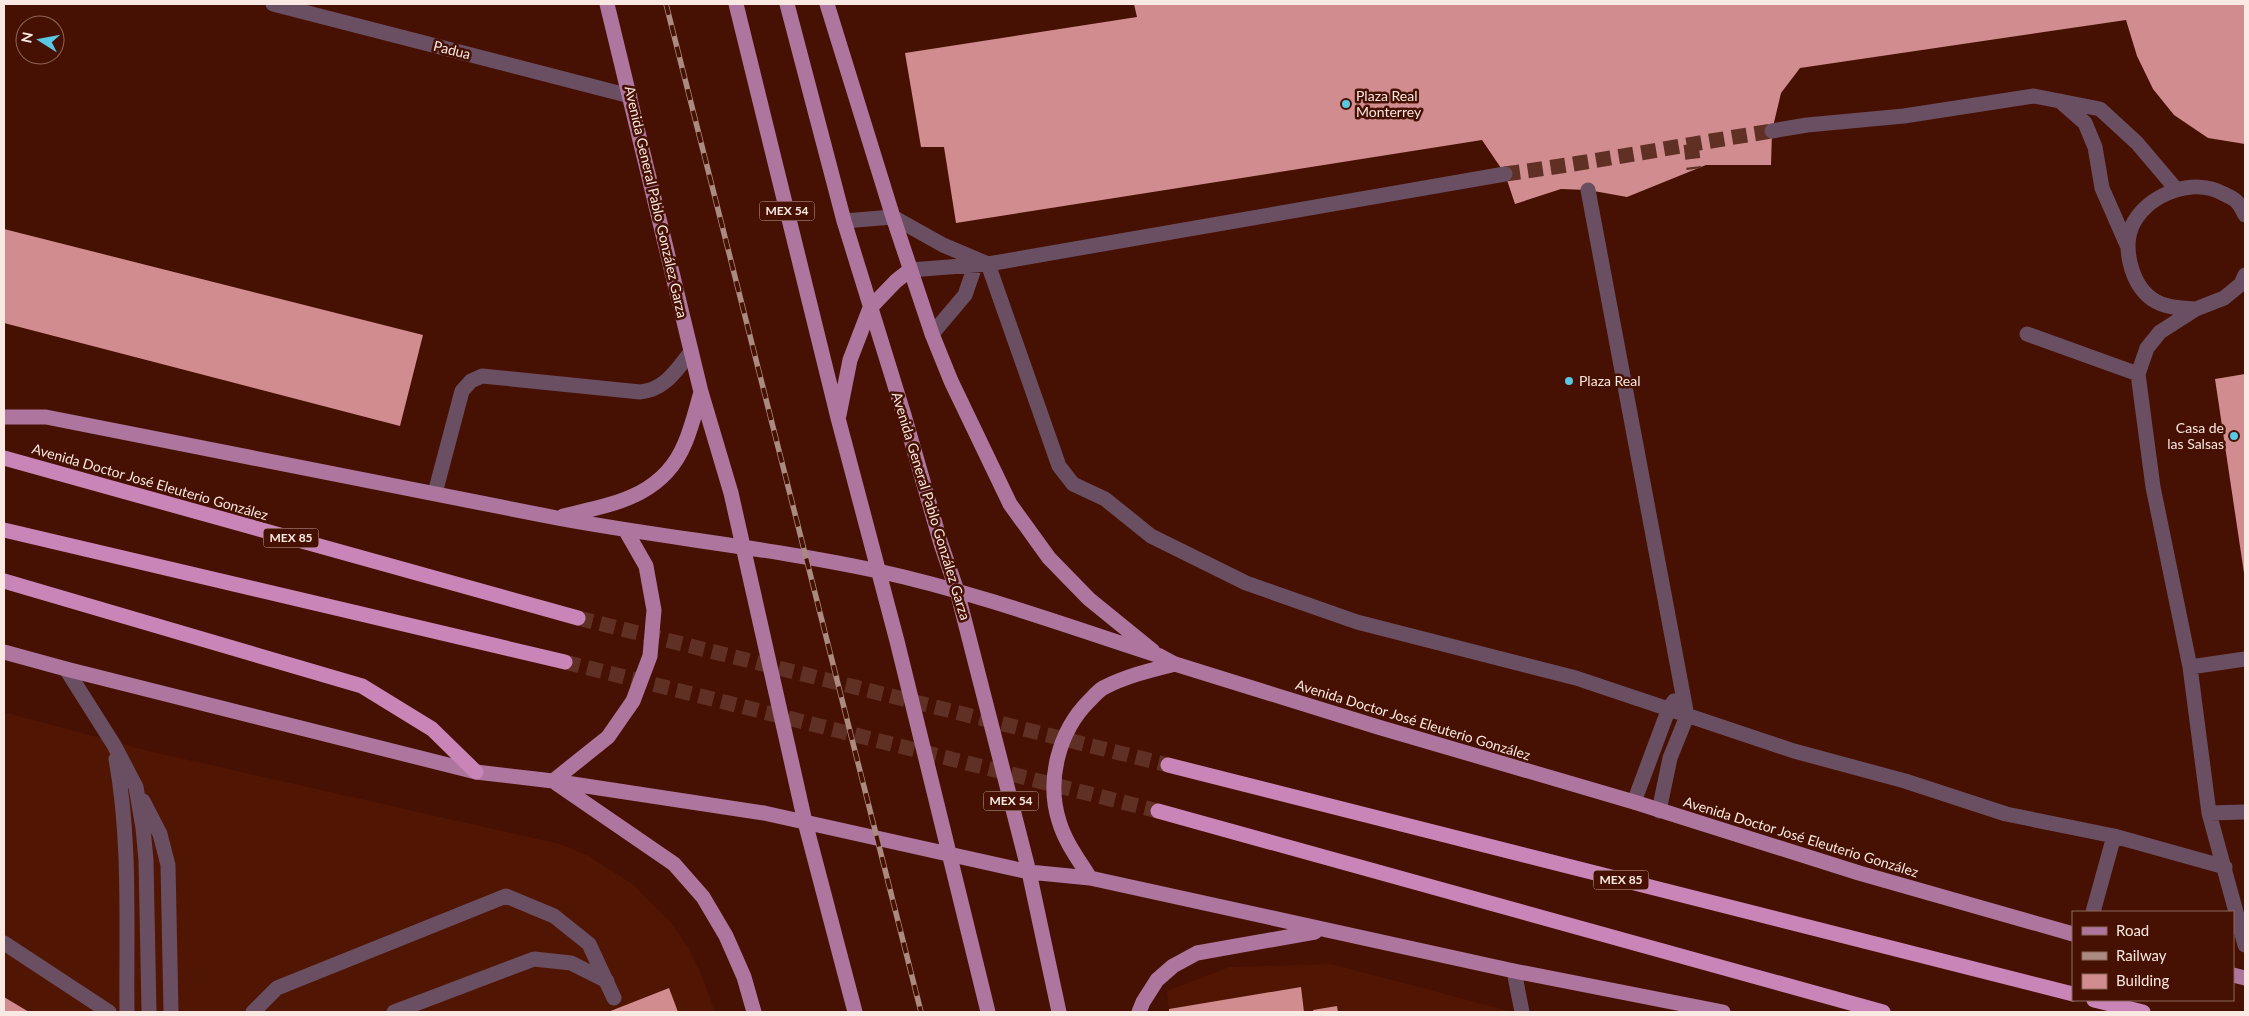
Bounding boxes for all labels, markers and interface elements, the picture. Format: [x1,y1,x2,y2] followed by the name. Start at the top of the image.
[15,15,65,65] north arrow
[17,31,36,44] text: N
[432,37,473,62] street label: Padua
[621,84,691,320] street label: Avenida General Pablo González Garza
[1356,87,1422,120] place label: Plaza Real Monterrey
[1340,98,1352,110] marker: Plaza Real Monterrey
[760,202,814,220] road number: MEX 54
[1579,372,1640,389] place label: Plaza Real
[1563,375,1575,387] marker: Plaza Real
[889,390,974,622] street label: Avenida General Pablo González Garza
[2167,419,2224,452] place label: Casa de las Salsas
[2228,430,2240,442] marker: Casa de las Salsas
[30,440,270,523] street label: Avenida Doctor José Eleuterio González
[264,528,318,548] road number: MEX 85
[1294,676,1533,763] street label: Avenida Doctor José Eleuterio González
[984,791,1038,810] road number: MEX 54
[1682,793,1921,880] street label: Avenida Doctor José Eleuterio González
[1594,870,1648,890] road number: MEX 85
[2072,911,2234,1001] legend
[2116,921,2149,939] text: Road
[2116,946,2167,964] text: Railway
[2116,971,2169,989] text: Building

